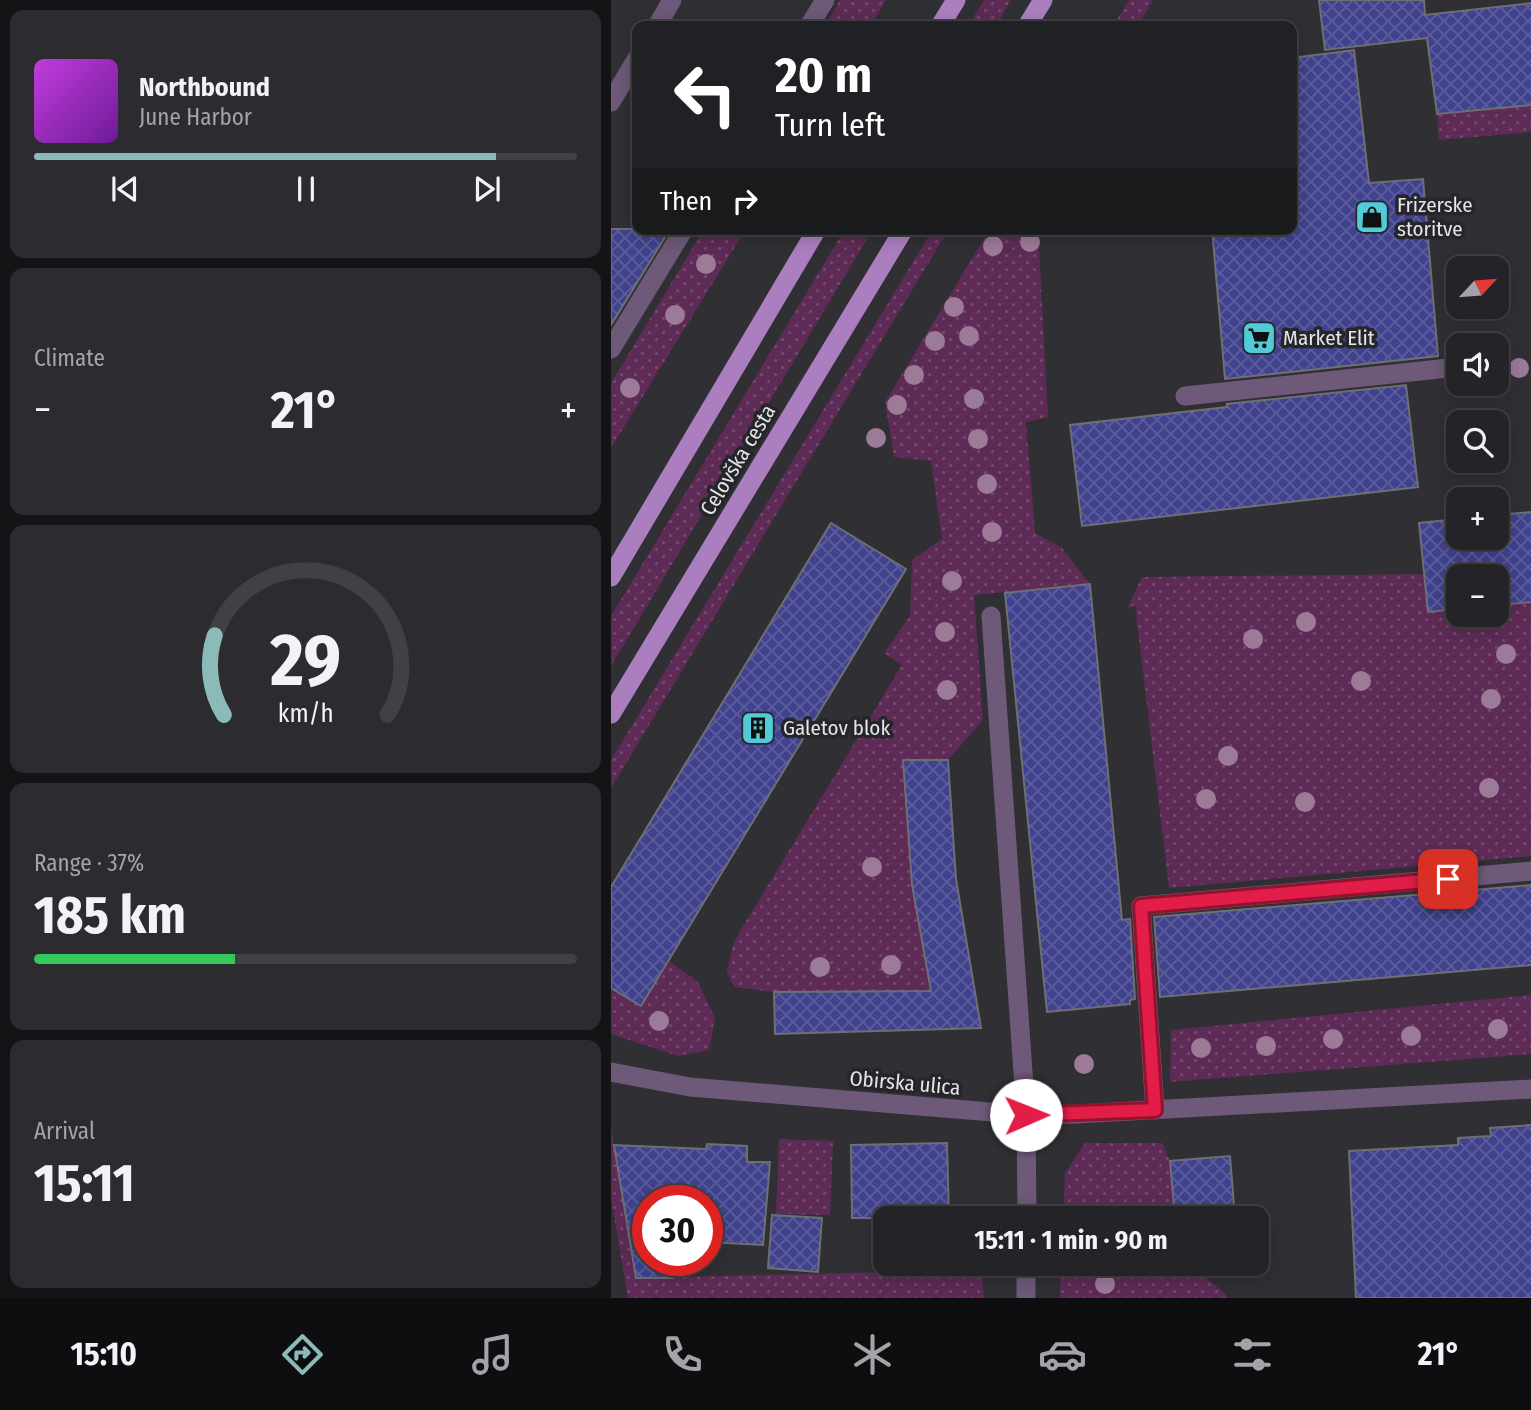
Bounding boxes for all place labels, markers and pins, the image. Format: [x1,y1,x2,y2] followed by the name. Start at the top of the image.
[1397,192,1473,242] place label: Frizerske storitve
[1353,198,1391,236] shop icon: Frizerske storitve
[1240,319,1278,357] supermarket icon: Market Elit
[1283,325,1375,351] place label: Market Elit
[739,709,777,747] building icon: Galetov blok
[783,715,890,741] place label: Galetov blok
[1418,849,1478,909] pin

